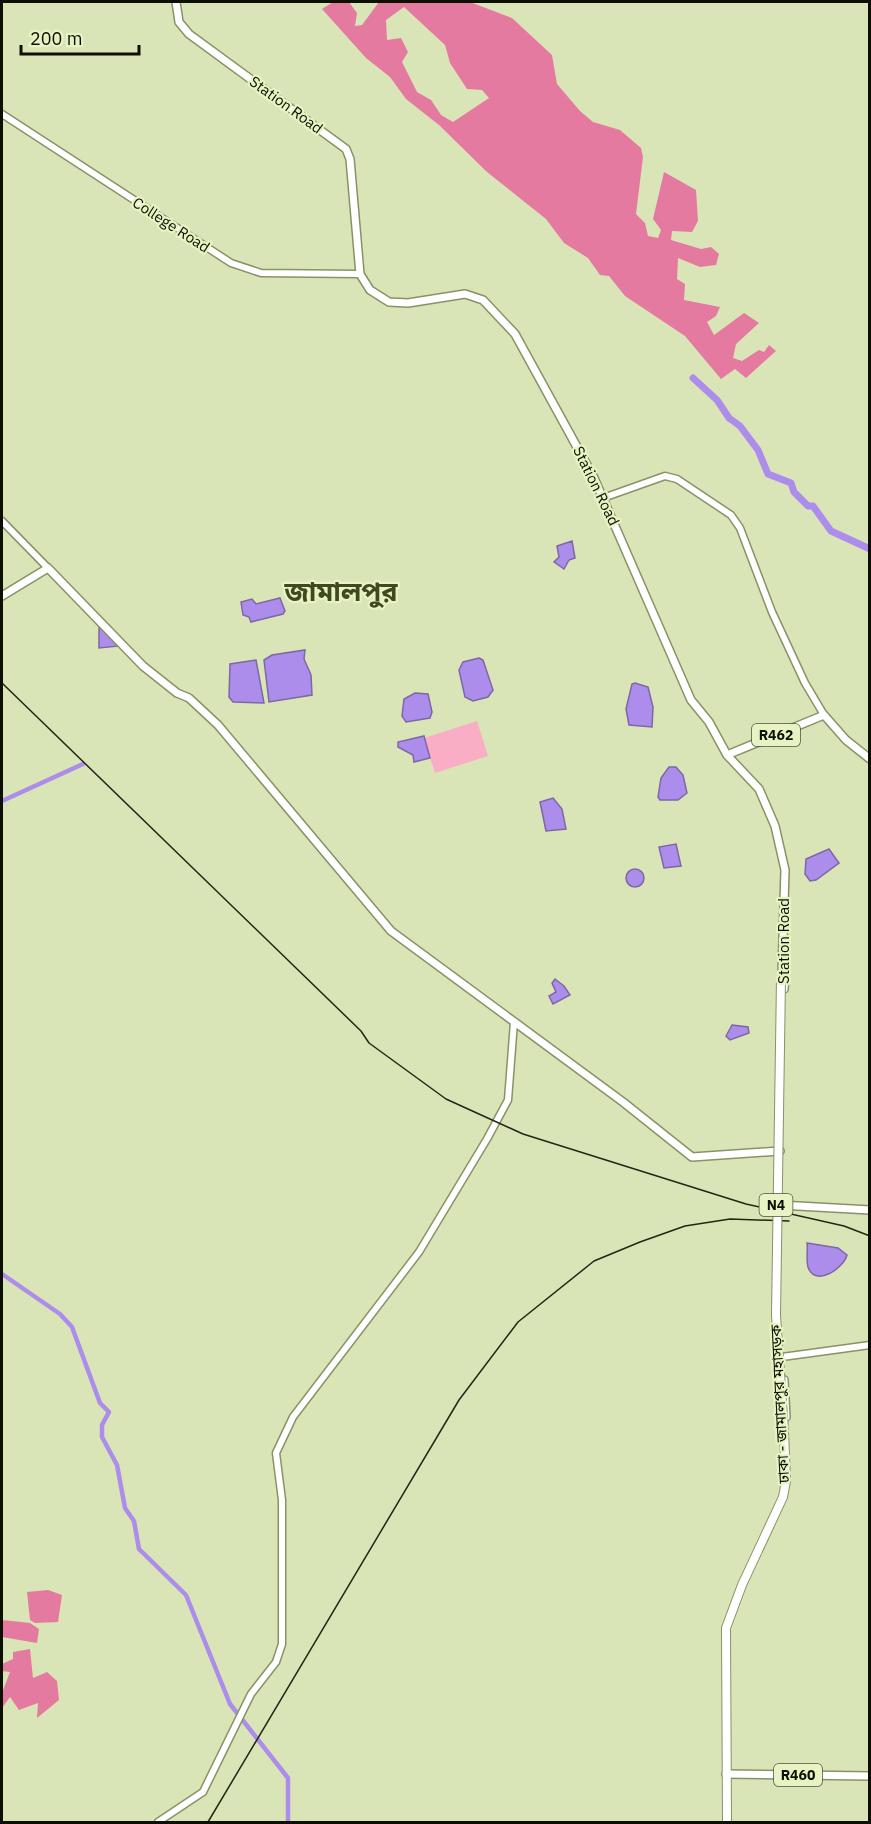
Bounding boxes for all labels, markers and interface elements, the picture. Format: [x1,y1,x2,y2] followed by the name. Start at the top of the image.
[21,18,140,56] scale bar
[30,27,82,50] text: 200 m
[246,72,327,138] street label: Station Road
[129,193,213,257] street label: College Road
[569,443,624,529] street label: Station Road
[283,573,398,609] district label: জামালপুর
[752,724,800,746] road number: R462
[774,898,793,984] street label: Station Road
[760,1194,792,1216] road number: N4
[766,1323,793,1485] street label: ঢাকা - জামালপুর মহাসড়ক
[774,1764,822,1786] road number: R460

